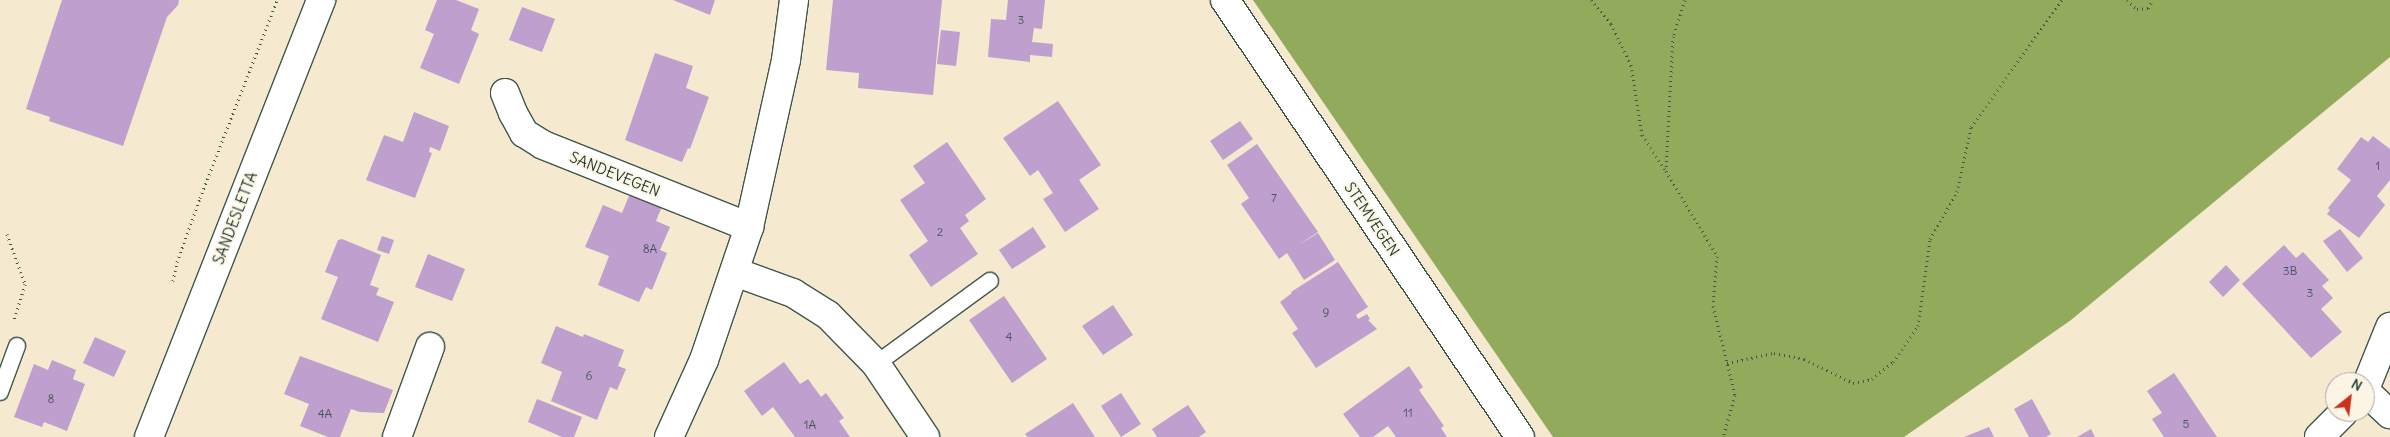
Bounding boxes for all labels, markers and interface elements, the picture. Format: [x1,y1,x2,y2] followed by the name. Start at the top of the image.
[1018,13,1024,27] house number: 3
[567,148,663,200] street label: SANDEVEGEN
[2376,159,2380,173] house number: 1
[209,169,261,267] street label: SANDESLETTA
[1341,179,1403,259] street label: STEMVEGEN
[1271,191,1277,205] house number: 7
[937,225,943,239] house number: 2
[643,242,657,256] house number: 8A
[2283,264,2297,278] house number: 3B
[2307,286,2313,300] house number: 3
[1323,306,1329,320] house number: 9
[1006,330,1012,344] house number: 4
[586,369,592,383] house number: 6
[2325,372,2375,422] north arrow
[2348,375,2365,395] text: N
[48,392,54,406] house number: 8
[1403,406,1413,420] house number: 11
[318,407,332,421] house number: 4A
[2183,417,2189,431] house number: 5
[804,418,816,432] house number: 1A

